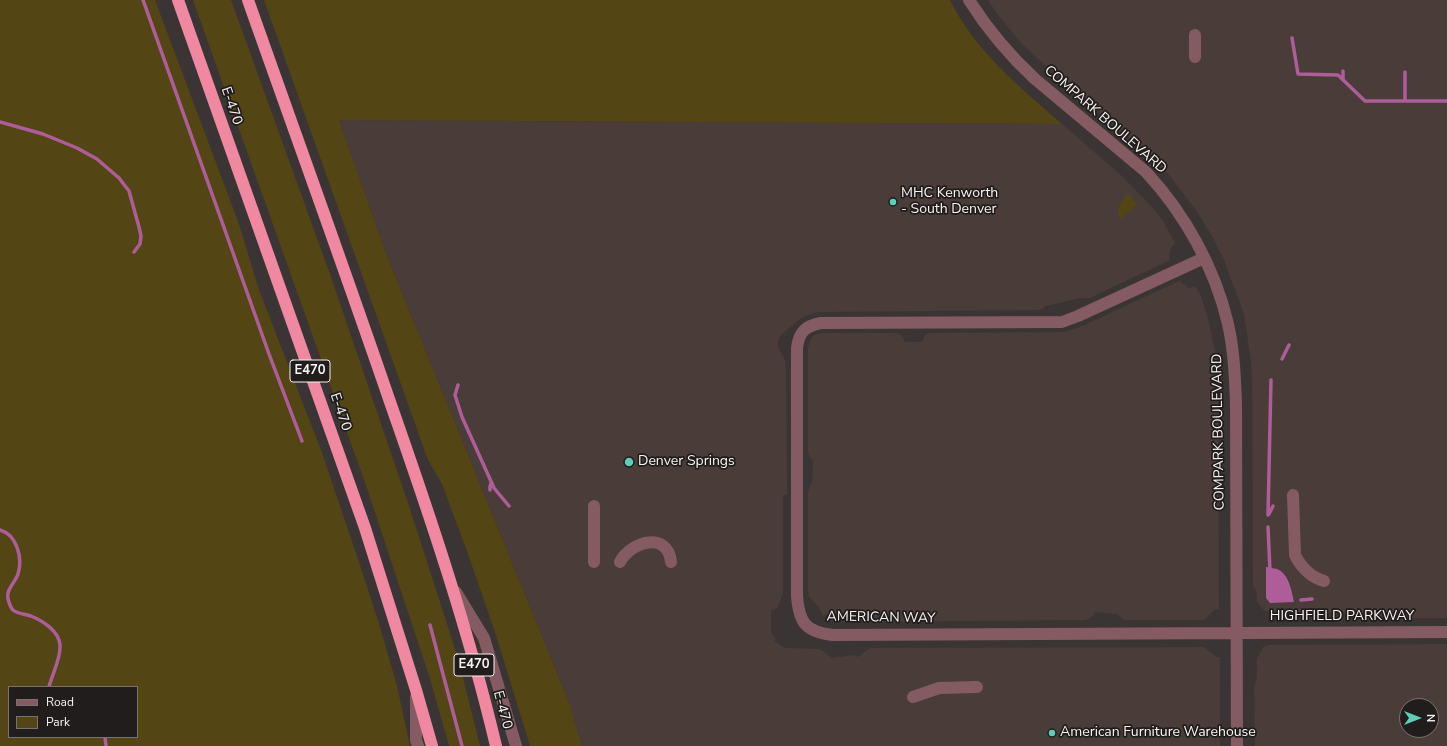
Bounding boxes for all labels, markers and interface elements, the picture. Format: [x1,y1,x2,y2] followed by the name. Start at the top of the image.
[1040,62,1170,178] street label: COMPARK BOULEVARD
[217,85,245,127] street label: E-470
[901,186,998,218] place label: MHC Kenworth - South Denver
[888,197,898,207] marker: MHC Kenworth - South Denver
[1209,354,1229,510] street label: COMPARK BOULEVARD
[290,360,330,382] road number: E470
[326,391,354,433] street label: E-470
[638,454,735,470] place label: Denver Springs
[623,456,635,468] marker: Denver Springs
[826,609,936,627] street label: AMERICAN WAY
[1270,609,1414,625] street label: HIGHFIELD PARKWAY
[454,654,494,676] road number: E470
[8,686,138,738] legend
[489,689,515,731] street label: E-470
[46,694,74,710] text: Road
[1399,698,1439,738] north arrow
[46,714,70,730] text: Park
[1423,714,1438,722] text: N
[1060,725,1256,741] place label: American Furniture Warehouse
[1047,728,1057,738] marker: American Furniture Warehouse

